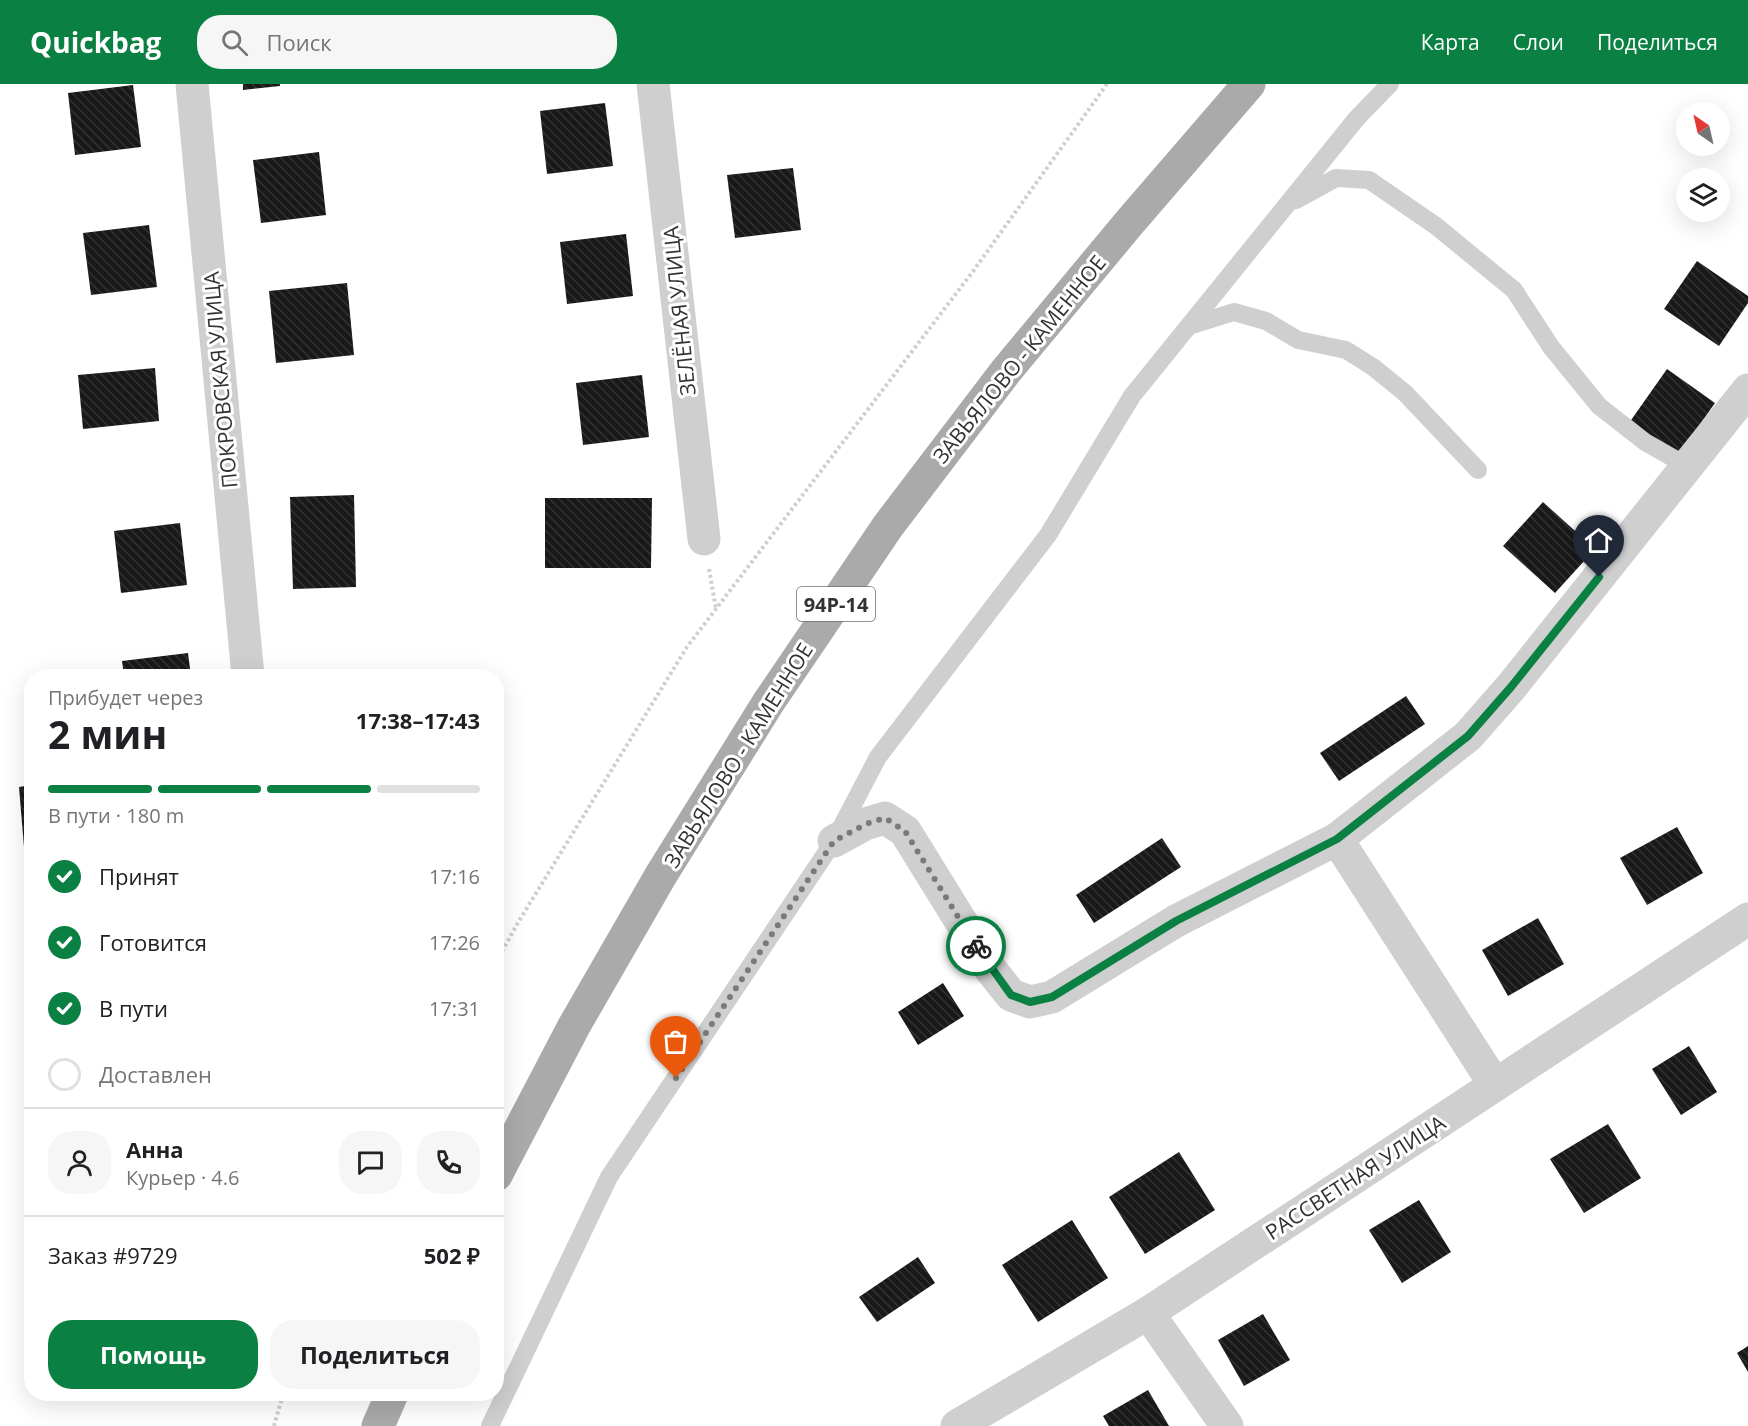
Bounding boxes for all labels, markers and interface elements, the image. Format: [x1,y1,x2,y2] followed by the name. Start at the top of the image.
[197,15,617,69] search box
[30,23,161,61] text: Quickbag
[218,26,251,59] icon: search
[266,27,332,57] text: Поиск
[1421,28,1480,56] text: Карта
[1513,28,1564,56] text: Слои
[1597,28,1718,56] text: Поделиться
[1676,102,1730,156] north arrow
[1676,102,1730,222] map controls
[1676,168,1730,222] button: layers
[656,224,702,397] street label: ЗЕЛЁНАЯ УЛИЦА
[926,249,1112,469] street label: ЗАВЬЯЛОВО - КАМЕННОЕ
[197,270,243,490] street label: ПОКРОВСКАЯ УЛИЦА
[1573,515,1624,577] pin
[1582,524,1615,557] icon: home
[797,587,875,621] road number: 94Р-14
[657,637,819,873] street label: ЗАВЬЯЛОВО - КАМЕННОЕ
[48,684,203,711] text: Прибудет через
[356,705,480,735] text: 17:38–17:43
[48,707,167,760] text: 2 мин
[48,802,184,829] text: В пути · 180 m
[48,860,81,893] icon: check
[99,861,179,891] text: Принят
[429,863,480,890] text: 17:16
[946,916,1006,976] courier
[48,926,81,959] icon: check
[99,927,207,957] text: Готовится
[429,929,480,956] text: 17:26
[960,930,993,963] icon: bike
[48,992,81,1025] icon: check
[99,993,168,1023] text: В пути
[429,995,480,1022] text: 17:31
[650,1016,701,1078] pin
[659,1025,692,1058] icon: bag
[99,1059,212,1089] text: Доставлен
[1260,1108,1451,1246] street label: РАССВЕТНАЯ УЛИЦА
[48,1131,111,1194] button: person
[339,1131,402,1194] button: chat
[417,1131,480,1194] button: phone
[126,1134,184,1164] text: Анна
[126,1164,240,1191] text: Курьер · 4.6
[48,1240,178,1270] text: Заказ #9729
[424,1240,480,1270] text: 502 ₽
[48,1320,258,1389] button: Помощь
[270,1320,480,1389] button: Поделиться

